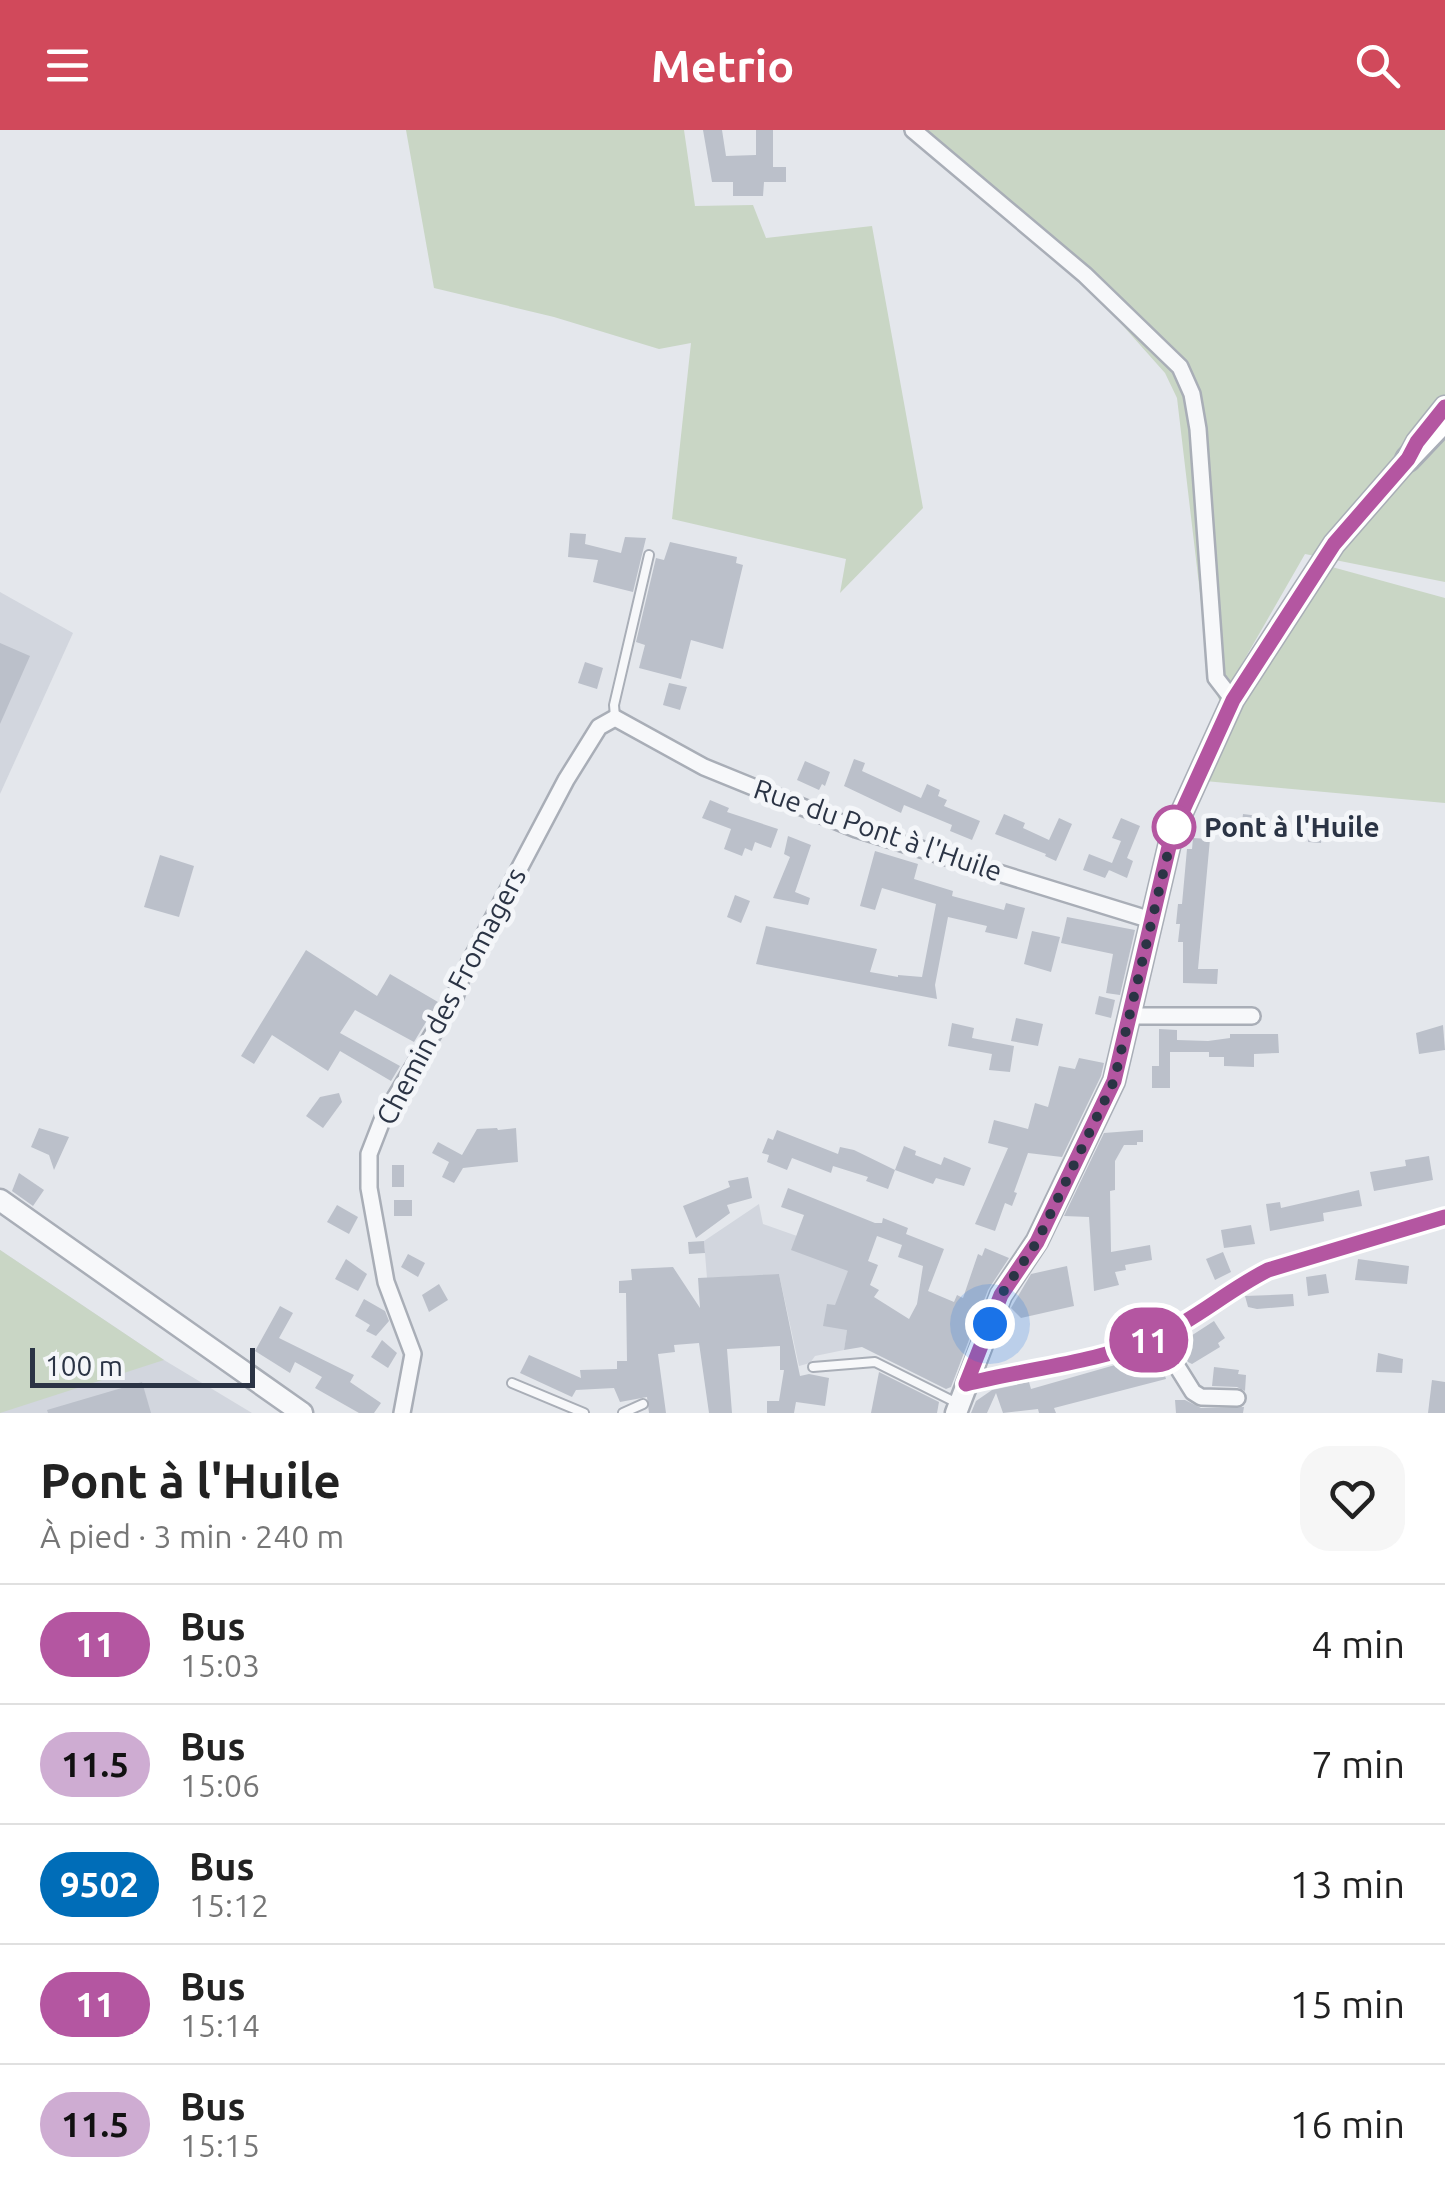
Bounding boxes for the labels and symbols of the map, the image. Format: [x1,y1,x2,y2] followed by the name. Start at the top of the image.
[750,772,1006,887] street label: Rue du Pont à l'Huile
[1153,806,1195,848] marker: Pont à l'Huile
[1204,811,1380,842] place label: Pont à l'Huile
[370,862,531,1130] street label: Chemin des Fromagers
[965,1299,1015,1349] your location
[1104,1308,1194,1372] line badge: 11
[30,1343,255,1388] scale bar

